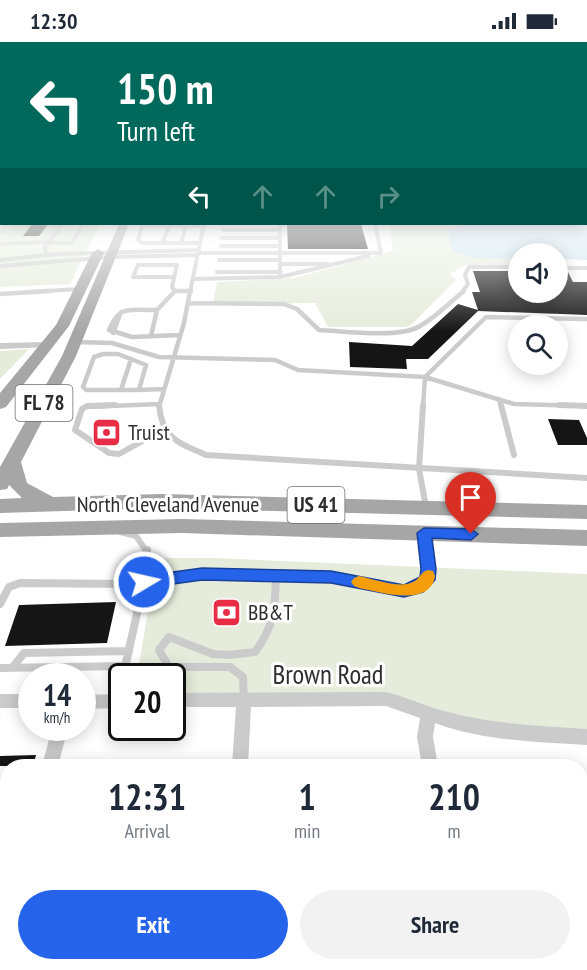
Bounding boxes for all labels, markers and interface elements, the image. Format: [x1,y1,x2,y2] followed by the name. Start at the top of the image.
[30,7,78,35] text: 12:30
[117,61,214,116] text: 150 m
[18,66,96,144] icon: left
[117,114,195,148] text: Turn left
[183,180,216,213] icon: left
[246,180,279,213] icon: ahead
[309,180,342,213] icon: ahead
[372,180,405,213] icon: right
[508,243,568,375] map controls
[508,243,568,303] button: sound
[508,315,568,375] button: search
[15,385,72,421] road number: FL 78
[91,416,123,448] bank icon: Truist
[128,418,170,446] place label: Truist
[445,472,496,534] pin
[454,481,487,514] icon: arrive
[288,487,344,523] road number: US 41
[77,490,259,518] street label: North Cleveland Avenue
[112,550,176,614] position arrow
[211,596,243,628] bank icon: BB&T
[248,598,293,626] place label: BB&T
[272,657,384,691] street label: Brown Road
[108,663,186,741] speed limit sign: 20
[43,675,71,714] text: 14
[44,708,70,727] text: km/h
[108,773,186,820] text: 12:31
[298,773,316,820] text: 1
[428,773,480,820] text: 210
[124,818,170,844] text: Arrival
[294,818,320,844] text: min
[448,818,461,844] text: m
[18,890,288,959] button: Exit
[300,890,570,959] button: Share

